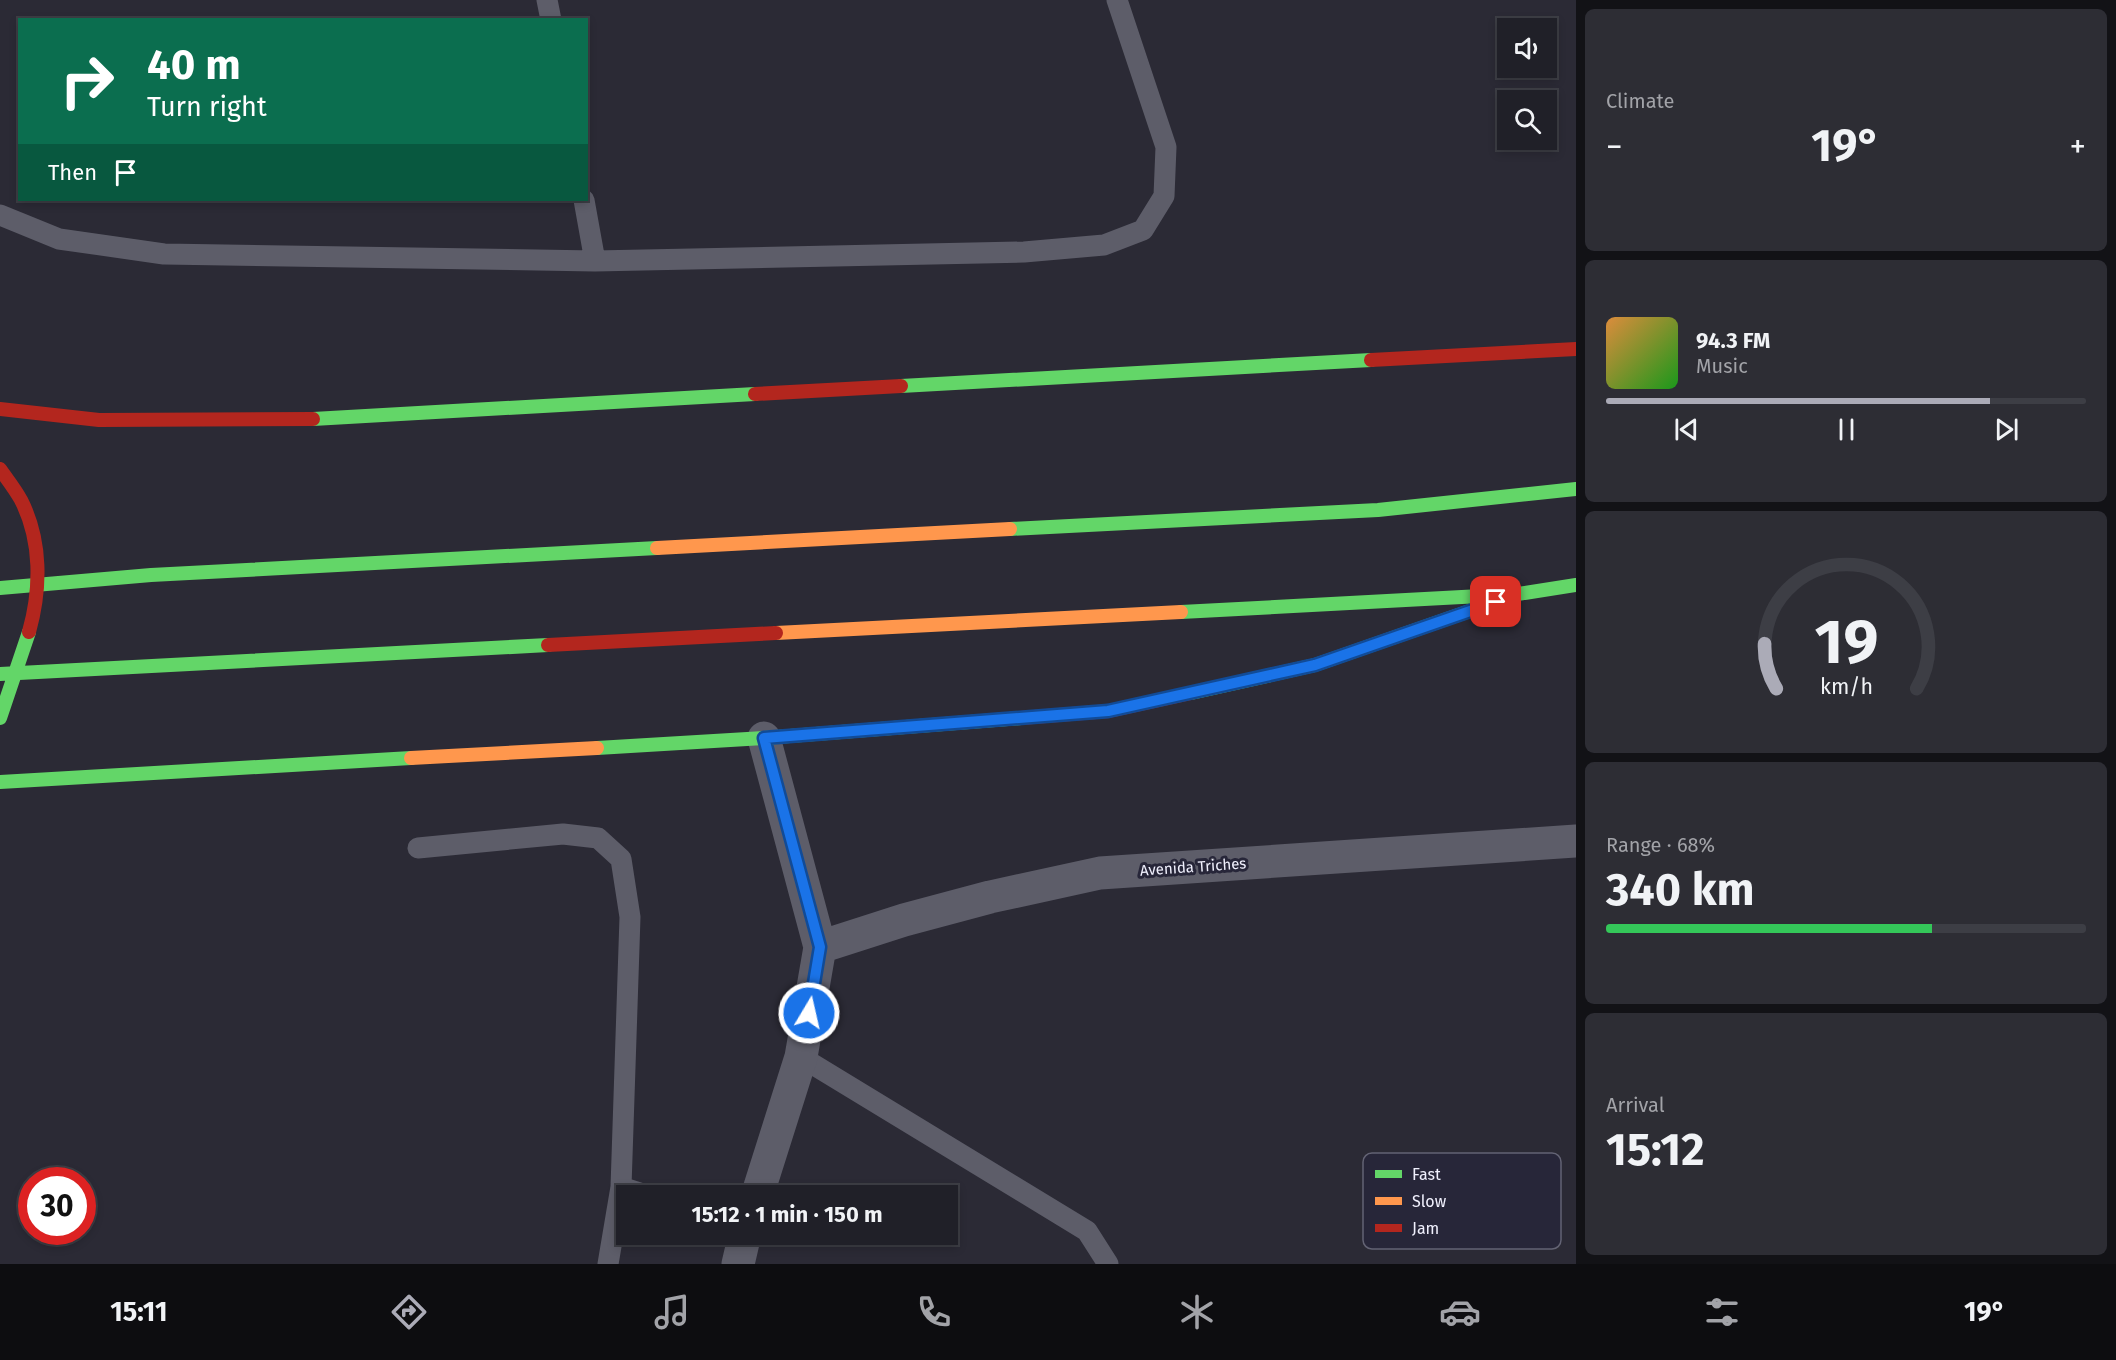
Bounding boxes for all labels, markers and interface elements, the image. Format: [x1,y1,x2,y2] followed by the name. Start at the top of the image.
[1497,18,1557,150] map controls
[1497,18,1557,78] button: sound
[147,40,241,90] text: 40 m
[48,42,126,120] icon: right
[1606,89,1674,113] text: Climate
[1497,90,1557,150] button: search
[147,91,267,123] text: Turn right
[1811,119,1881,173] text: 19°
[1606,127,1623,167] text: −
[2070,127,2086,167] text: +
[109,156,142,189] icon: arrive
[48,159,97,186] text: Then
[1696,327,1770,354] text: 94.3 FM
[1696,354,1748,378] text: Music
[1670,413,1703,446] icon: previous
[1830,413,1863,446] icon: pause
[1990,413,2023,446] icon: next
[1470,576,1521,627] pin
[1479,585,1512,618] icon: arrive
[1814,605,1878,680] text: 19
[1819,674,1873,700] text: km/h
[1606,833,1715,857] text: Range · 68%
[1139,854,1247,880] street label: Avenida Triches
[1606,863,1755,917] text: 340 km
[777,981,841,1045] position arrow
[1606,1093,1665,1117] text: Arrival
[1606,1123,1704,1177] text: 15:12
[1363,1153,1561,1249] legend
[1412,1165,1441,1184] text: Fast
[18,1167,96,1245] speed limit sign: 30
[1412,1192,1447,1211] text: Slow
[691,1201,883,1228] text: 15:12 · 1 min · 150 m
[1412,1219,1439,1238] text: Jam
[388,1291,430,1333] icon: directions
[651,1291,693,1333] icon: music
[913,1291,955,1333] icon: phone
[1176,1291,1218,1333] icon: climate
[1439,1291,1481,1333] icon: car
[1701,1291,1743,1333] icon: filters
[110,1296,167,1328] text: 15:11
[1964,1296,2006,1328] text: 19°

